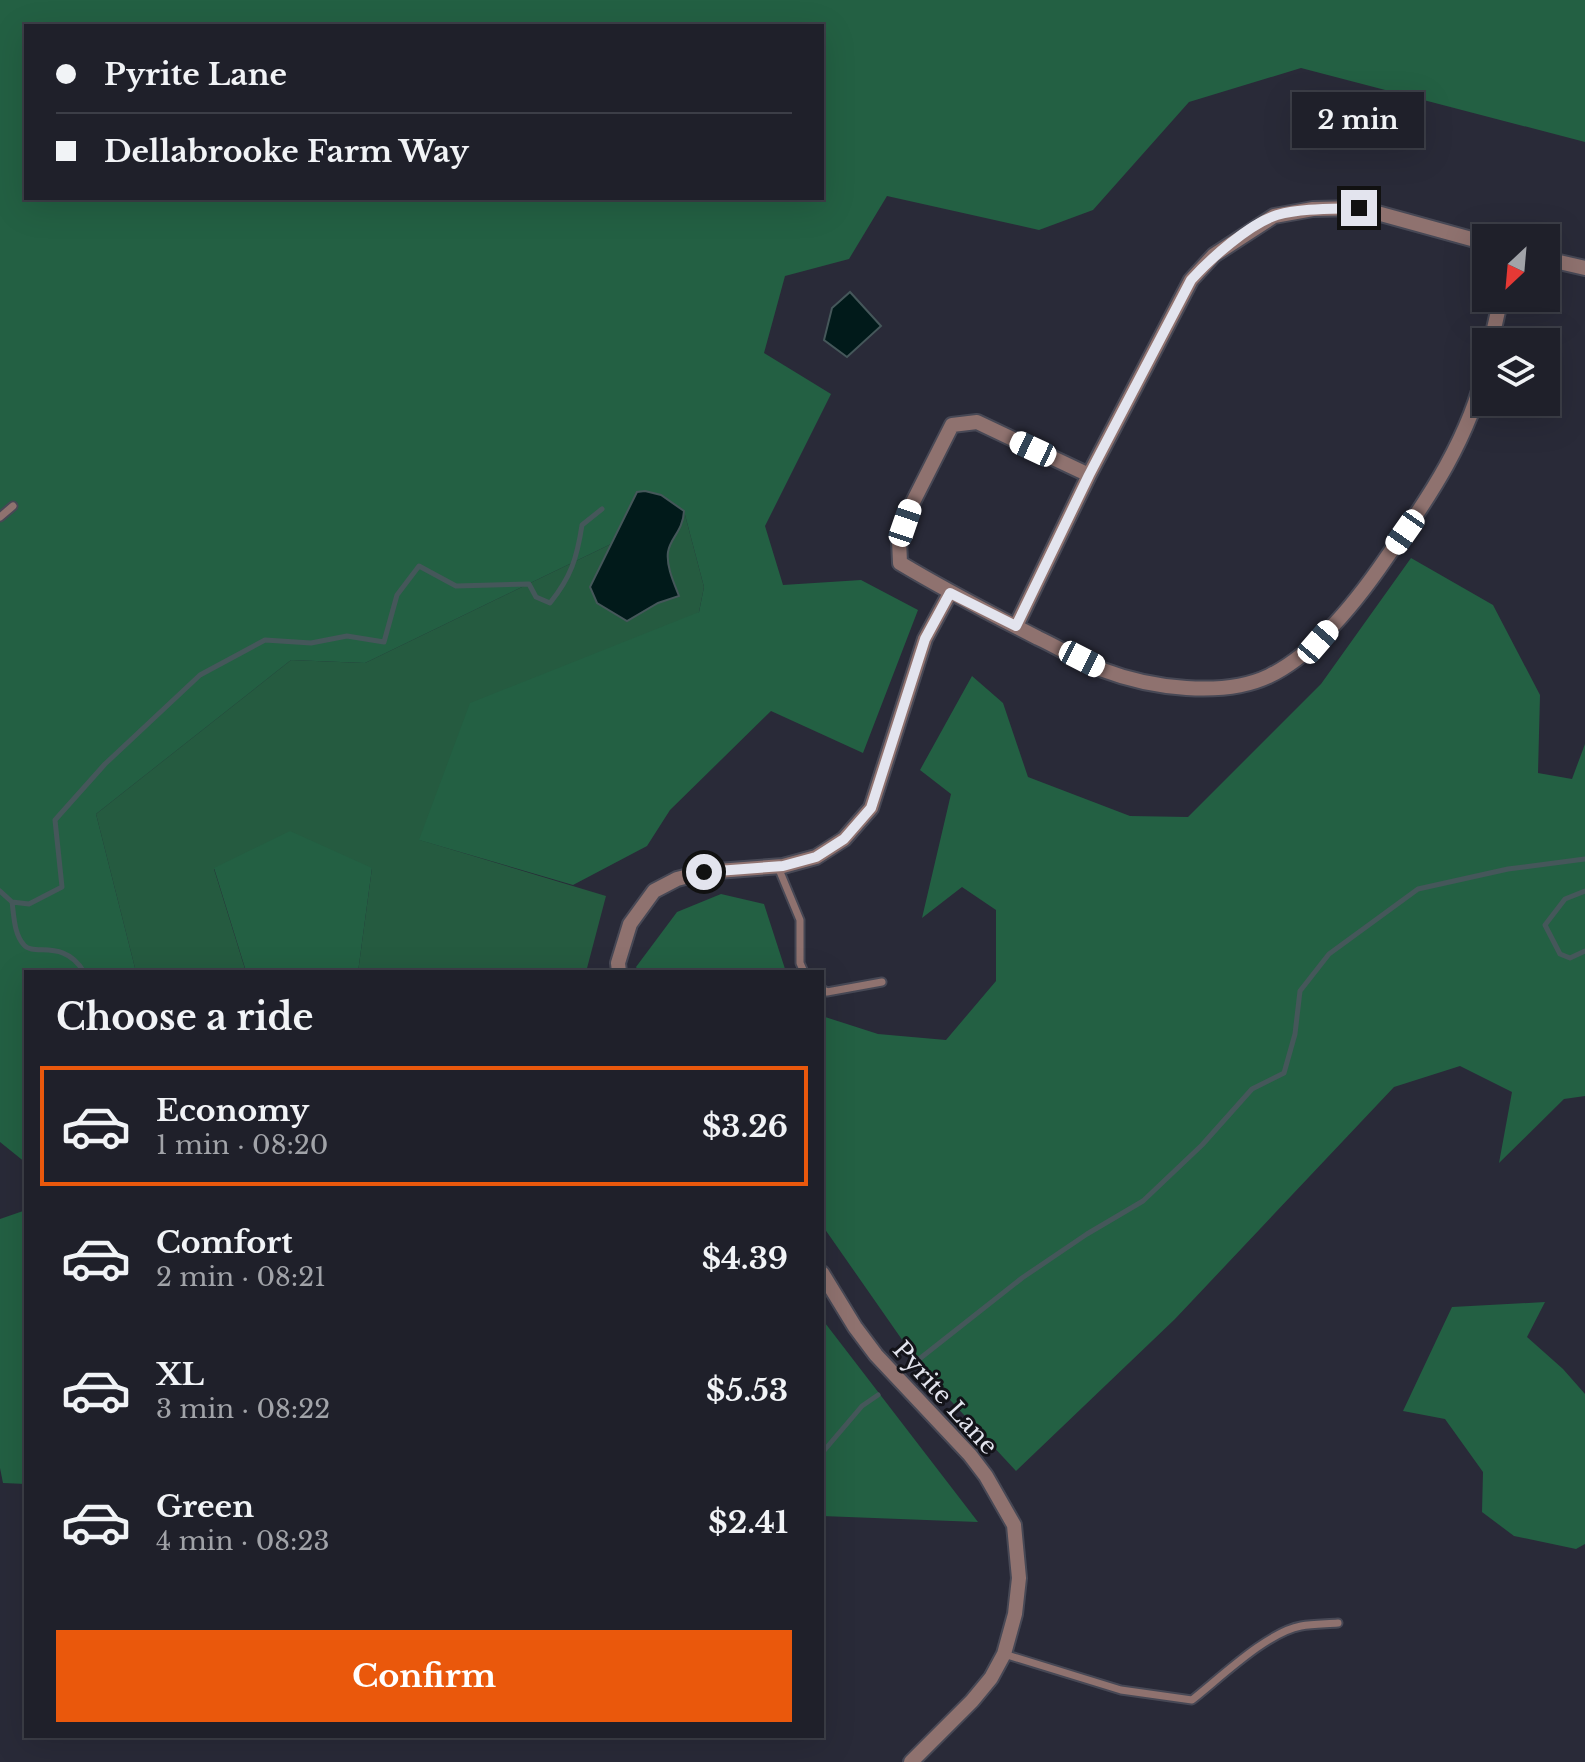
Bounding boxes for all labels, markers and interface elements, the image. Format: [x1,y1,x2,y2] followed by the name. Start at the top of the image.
[104,56,287,93] text: Pyrite Lane
[1293,92,1425,148] callout: 2 min
[1318,104,1398,136] text: 2 min
[104,133,469,170] text: Dellabrooke Farm Way
[1341,190,1377,226] route end
[1472,224,1560,312] north arrow
[1472,224,1560,416] map controls
[1472,328,1560,416] button: layers
[1006,428,1060,470] car
[886,496,924,550] car
[1381,505,1429,559] car
[1293,616,1343,668] car
[1055,637,1109,681] car
[686,854,722,890] route start
[56,995,313,1040] text: Choose a ride
[60,1090,132,1162] icon: car
[156,1092,309,1129] text: Economy
[702,1108,788,1145] text: $3.26
[156,1129,328,1161] text: 1 min · 08:20
[60,1222,132,1294] icon: car
[156,1224,293,1261] text: Comfort
[702,1240,788,1277] text: $4.39
[156,1261,326,1293] text: 2 min · 08:21
[887,1335,1004,1460] street label: Pyrite Lane
[60,1354,132,1426] icon: car
[156,1356,204,1393] text: XL
[706,1372,788,1409] text: $5.53
[156,1393,330,1425] text: 3 min · 08:22
[60,1486,132,1558] icon: car
[156,1488,254,1525] text: Green
[708,1504,788,1541] text: $2.41
[156,1525,329,1557] text: 4 min · 08:23
[56,1630,792,1722] button: Confirm

